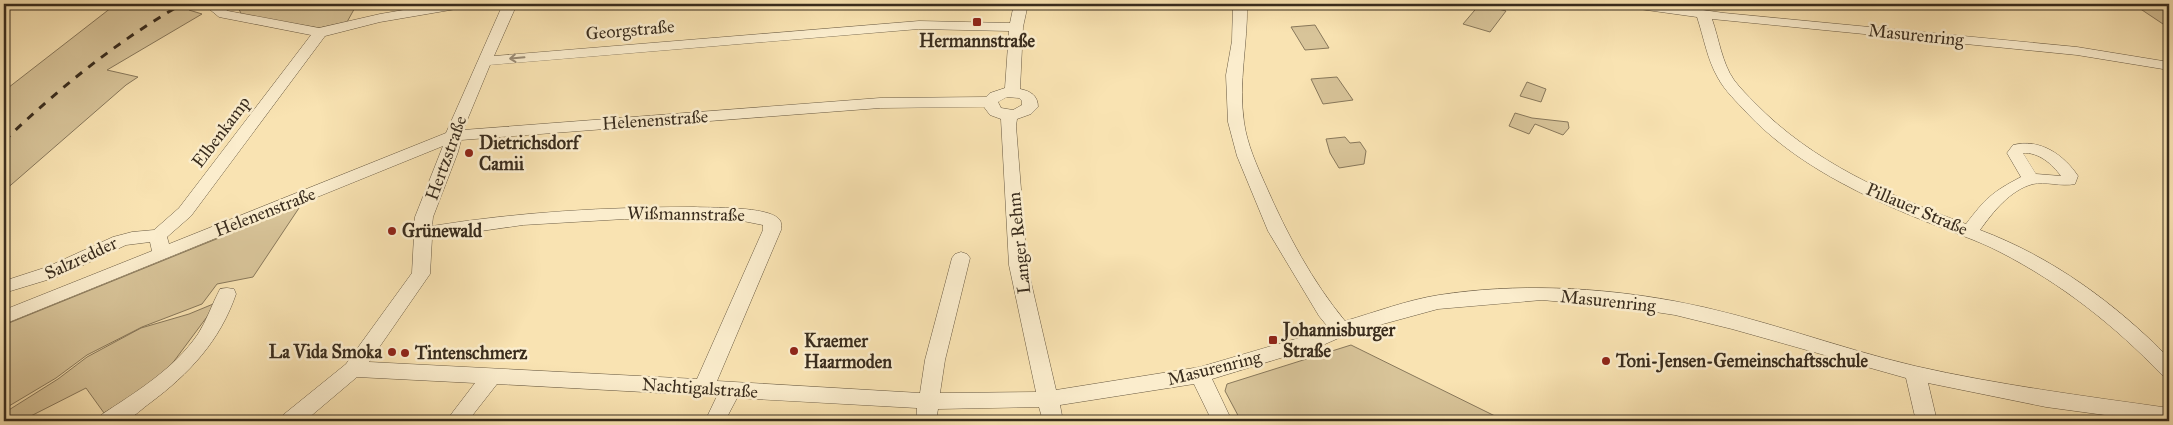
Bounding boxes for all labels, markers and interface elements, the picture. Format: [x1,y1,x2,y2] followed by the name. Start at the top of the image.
[585,15,675,46] street label: Georgstraße
[971,16,983,28] marker: Hermannstraße
[1867,19,1965,52] street label: Masurenring
[919,30,1035,52] place label: Hermannstraße
[509,54,525,63] one-way arrow
[187,92,255,172] street label: Elbenkamp
[601,105,709,135] street label: Helenenstraße
[421,113,471,203] street label: Hertzstraße
[479,132,582,175] place label: Dietrichsdorf Camii
[463,147,475,159] marker: Dietrichsdorf Camii
[1863,178,1971,240] street label: Pillauer Straße
[211,183,319,241] street label: Helenenstraße
[1003,191,1036,295] street label: Langer Rehm
[627,202,745,226] street label: Wißmannstraße
[402,220,483,242] place label: Grünewald
[386,225,398,237] marker: Grünewald
[41,232,121,284] street label: Salzredder
[1559,285,1657,318] street label: Masurenring
[1281,319,1397,362] place label: Johannisburger Straße
[804,330,892,373] place label: Kraemer Haarmoden
[1267,334,1279,346] marker: Johannisburger Straße
[269,341,382,363] place label: La Vida Smoka
[414,342,528,364] place label: Tintenschmerz
[788,345,800,357] marker: Kraemer Haarmoden
[386,346,398,358] marker: La Vida Smoka
[1165,346,1264,391] street label: Masurenring
[399,347,411,359] marker: Tintenschmerz
[1615,350,1869,373] place label: Toni-Jensen-Gemeinschaftsschule
[1600,355,1612,367] marker: Toni-Jensen-Gemeinschaftsschule
[641,373,759,404] street label: Nachtigalstraße

